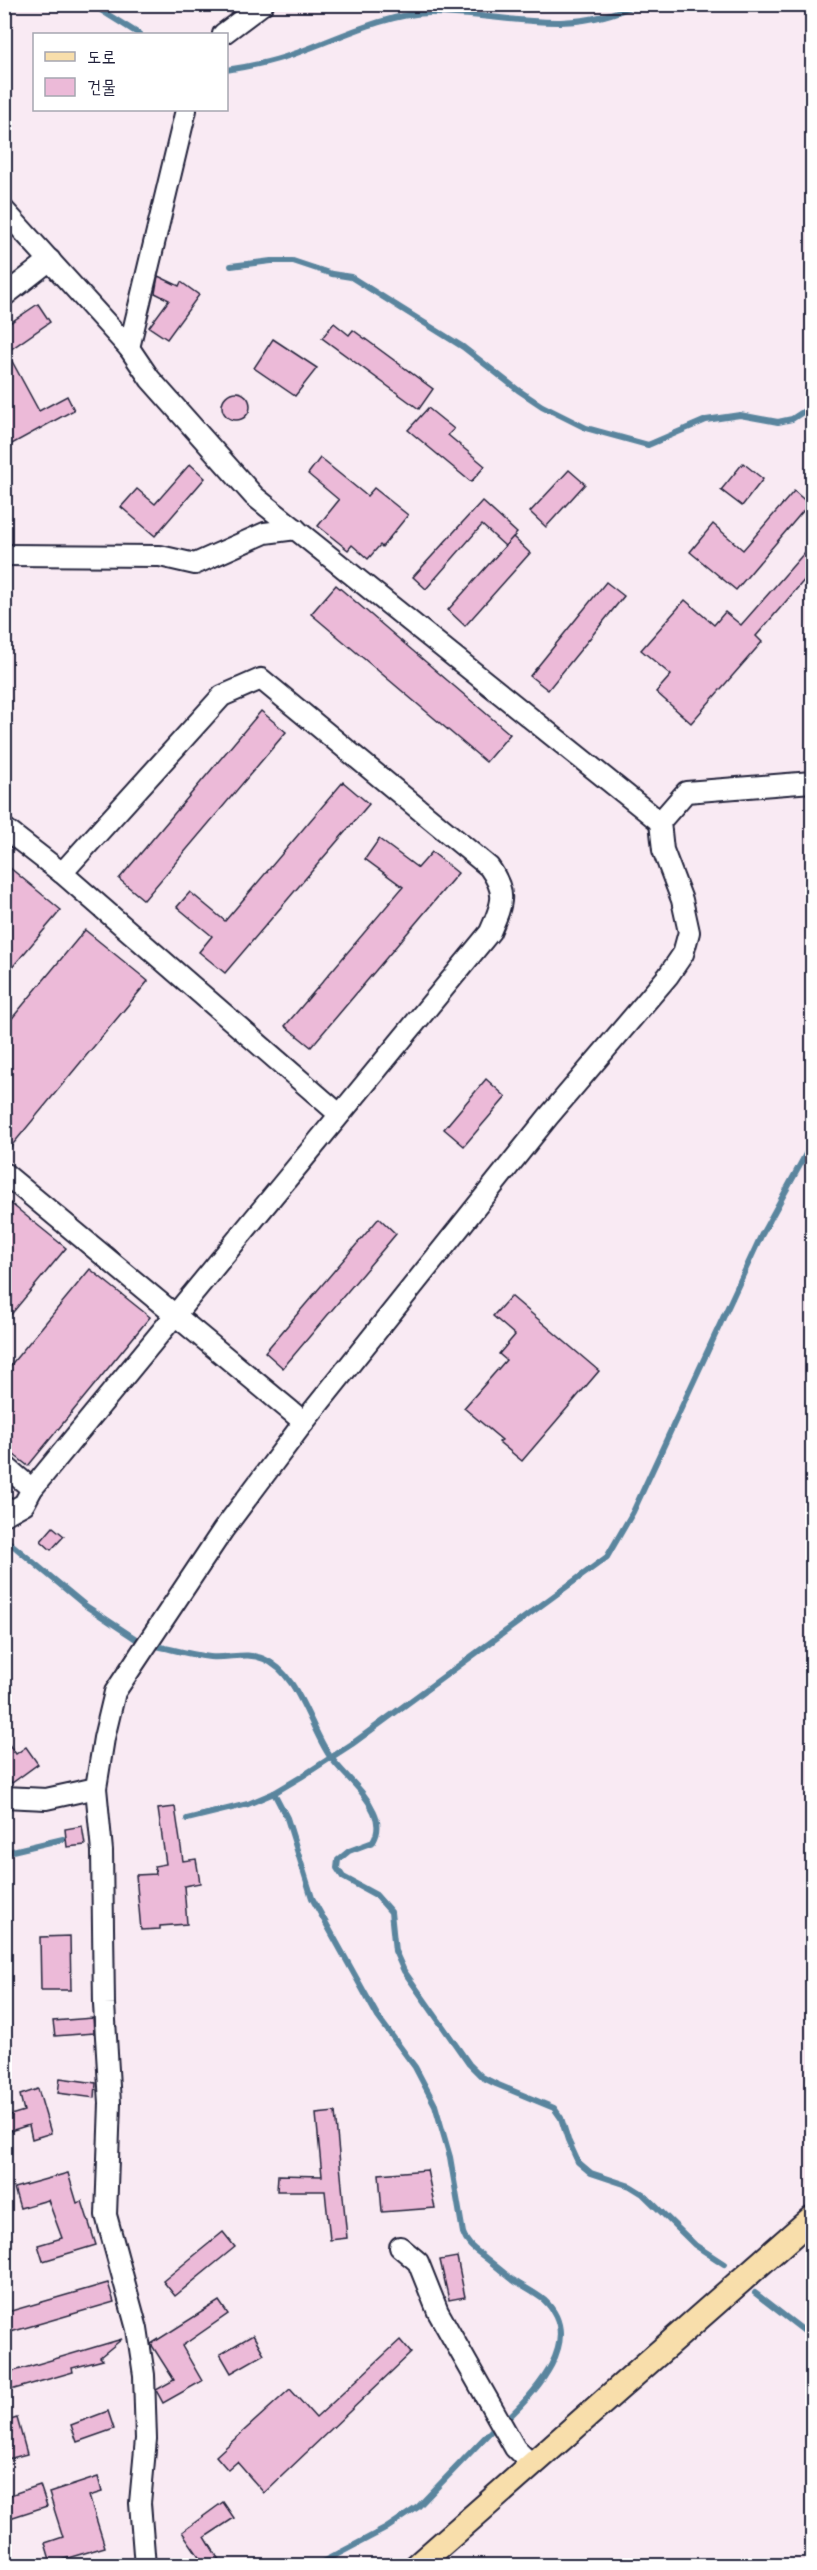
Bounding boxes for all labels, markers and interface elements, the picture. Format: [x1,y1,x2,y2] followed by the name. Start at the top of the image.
[33,33,228,111] legend
[87,46,116,69] text: 도로
[87,76,116,99] text: 건물

